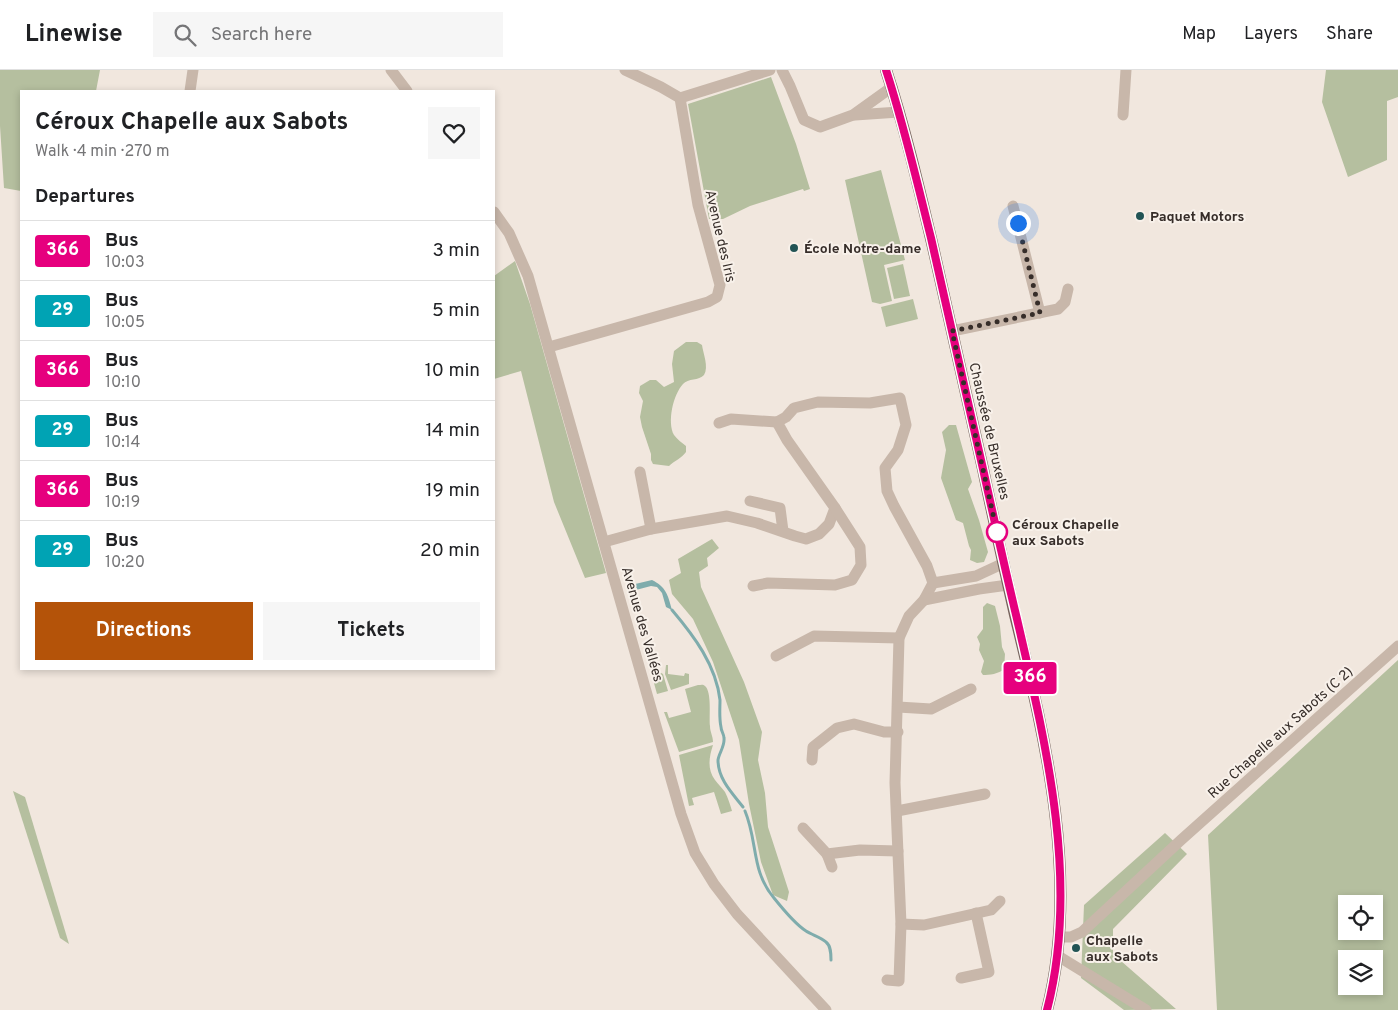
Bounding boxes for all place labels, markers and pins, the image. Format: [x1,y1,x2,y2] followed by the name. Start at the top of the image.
[1150,209,1245,226] place label: Paquet Motors
[1134,210,1146,222] marker: Paquet Motors
[804,240,921,258] place label: École Notre-dame
[788,242,800,254] marker: École Notre-dame
[1012,517,1119,550] place label: Céroux Chapelle aux Sabots
[986,521,1008,543] marker: Céroux Chapelle aux Sabots
[1086,933,1158,966] place label: Chapelle aux Sabots
[1070,942,1082,954] marker: Chapelle aux Sabots

